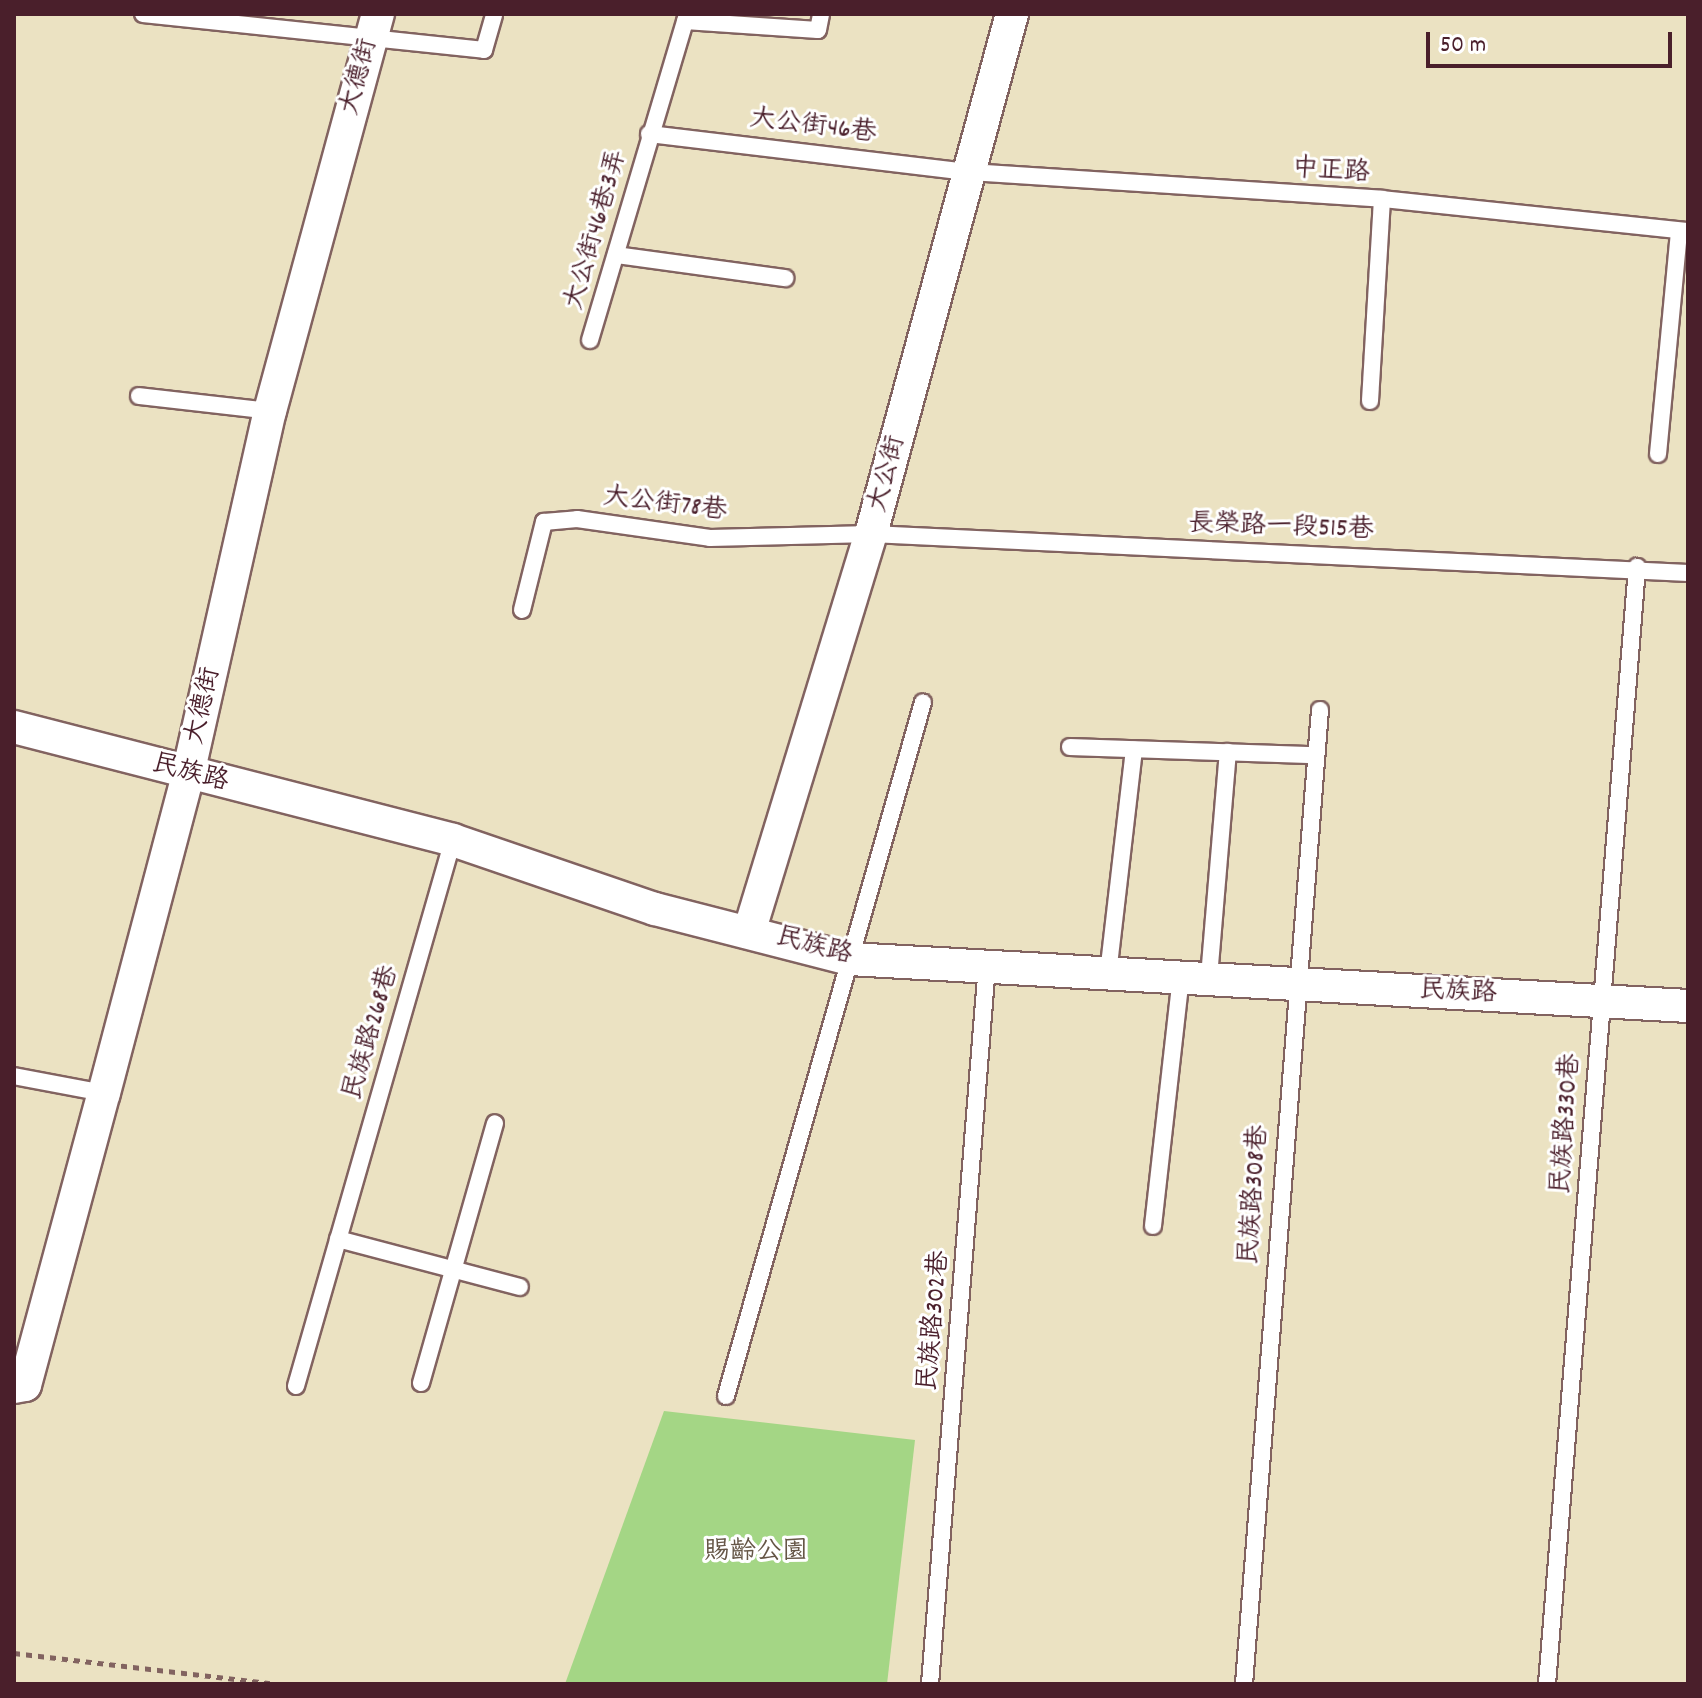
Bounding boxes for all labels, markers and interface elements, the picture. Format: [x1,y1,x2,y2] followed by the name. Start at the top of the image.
[1430,16,1676,66] scale bar
[1440,29,1486,63] text: 50 m
[335,35,385,119] street label: 大德街
[748,104,878,150] street label: 大公街46巷
[559,146,635,314] street label: 大公街46巷3弄
[1291,154,1371,190] street label: 中正路
[863,432,913,516] street label: 大公街
[601,482,729,528] street label: 大公街78巷
[1188,509,1374,547] street label: 長榮路一段515巷
[180,664,228,748] street label: 大德街
[148,749,232,799] street label: 民族路
[772,922,856,972] street label: 民族路
[338,962,406,1104] street label: 民族路268巷
[1418,975,1498,1011] street label: 民族路
[1547,1052,1587,1196] street label: 民族路330巷
[1235,1124,1275,1266] street label: 民族路308巷
[913,1249,957,1393] street label: 民族路302巷
[704,1537,808,1569] park label: 賜齡公園

